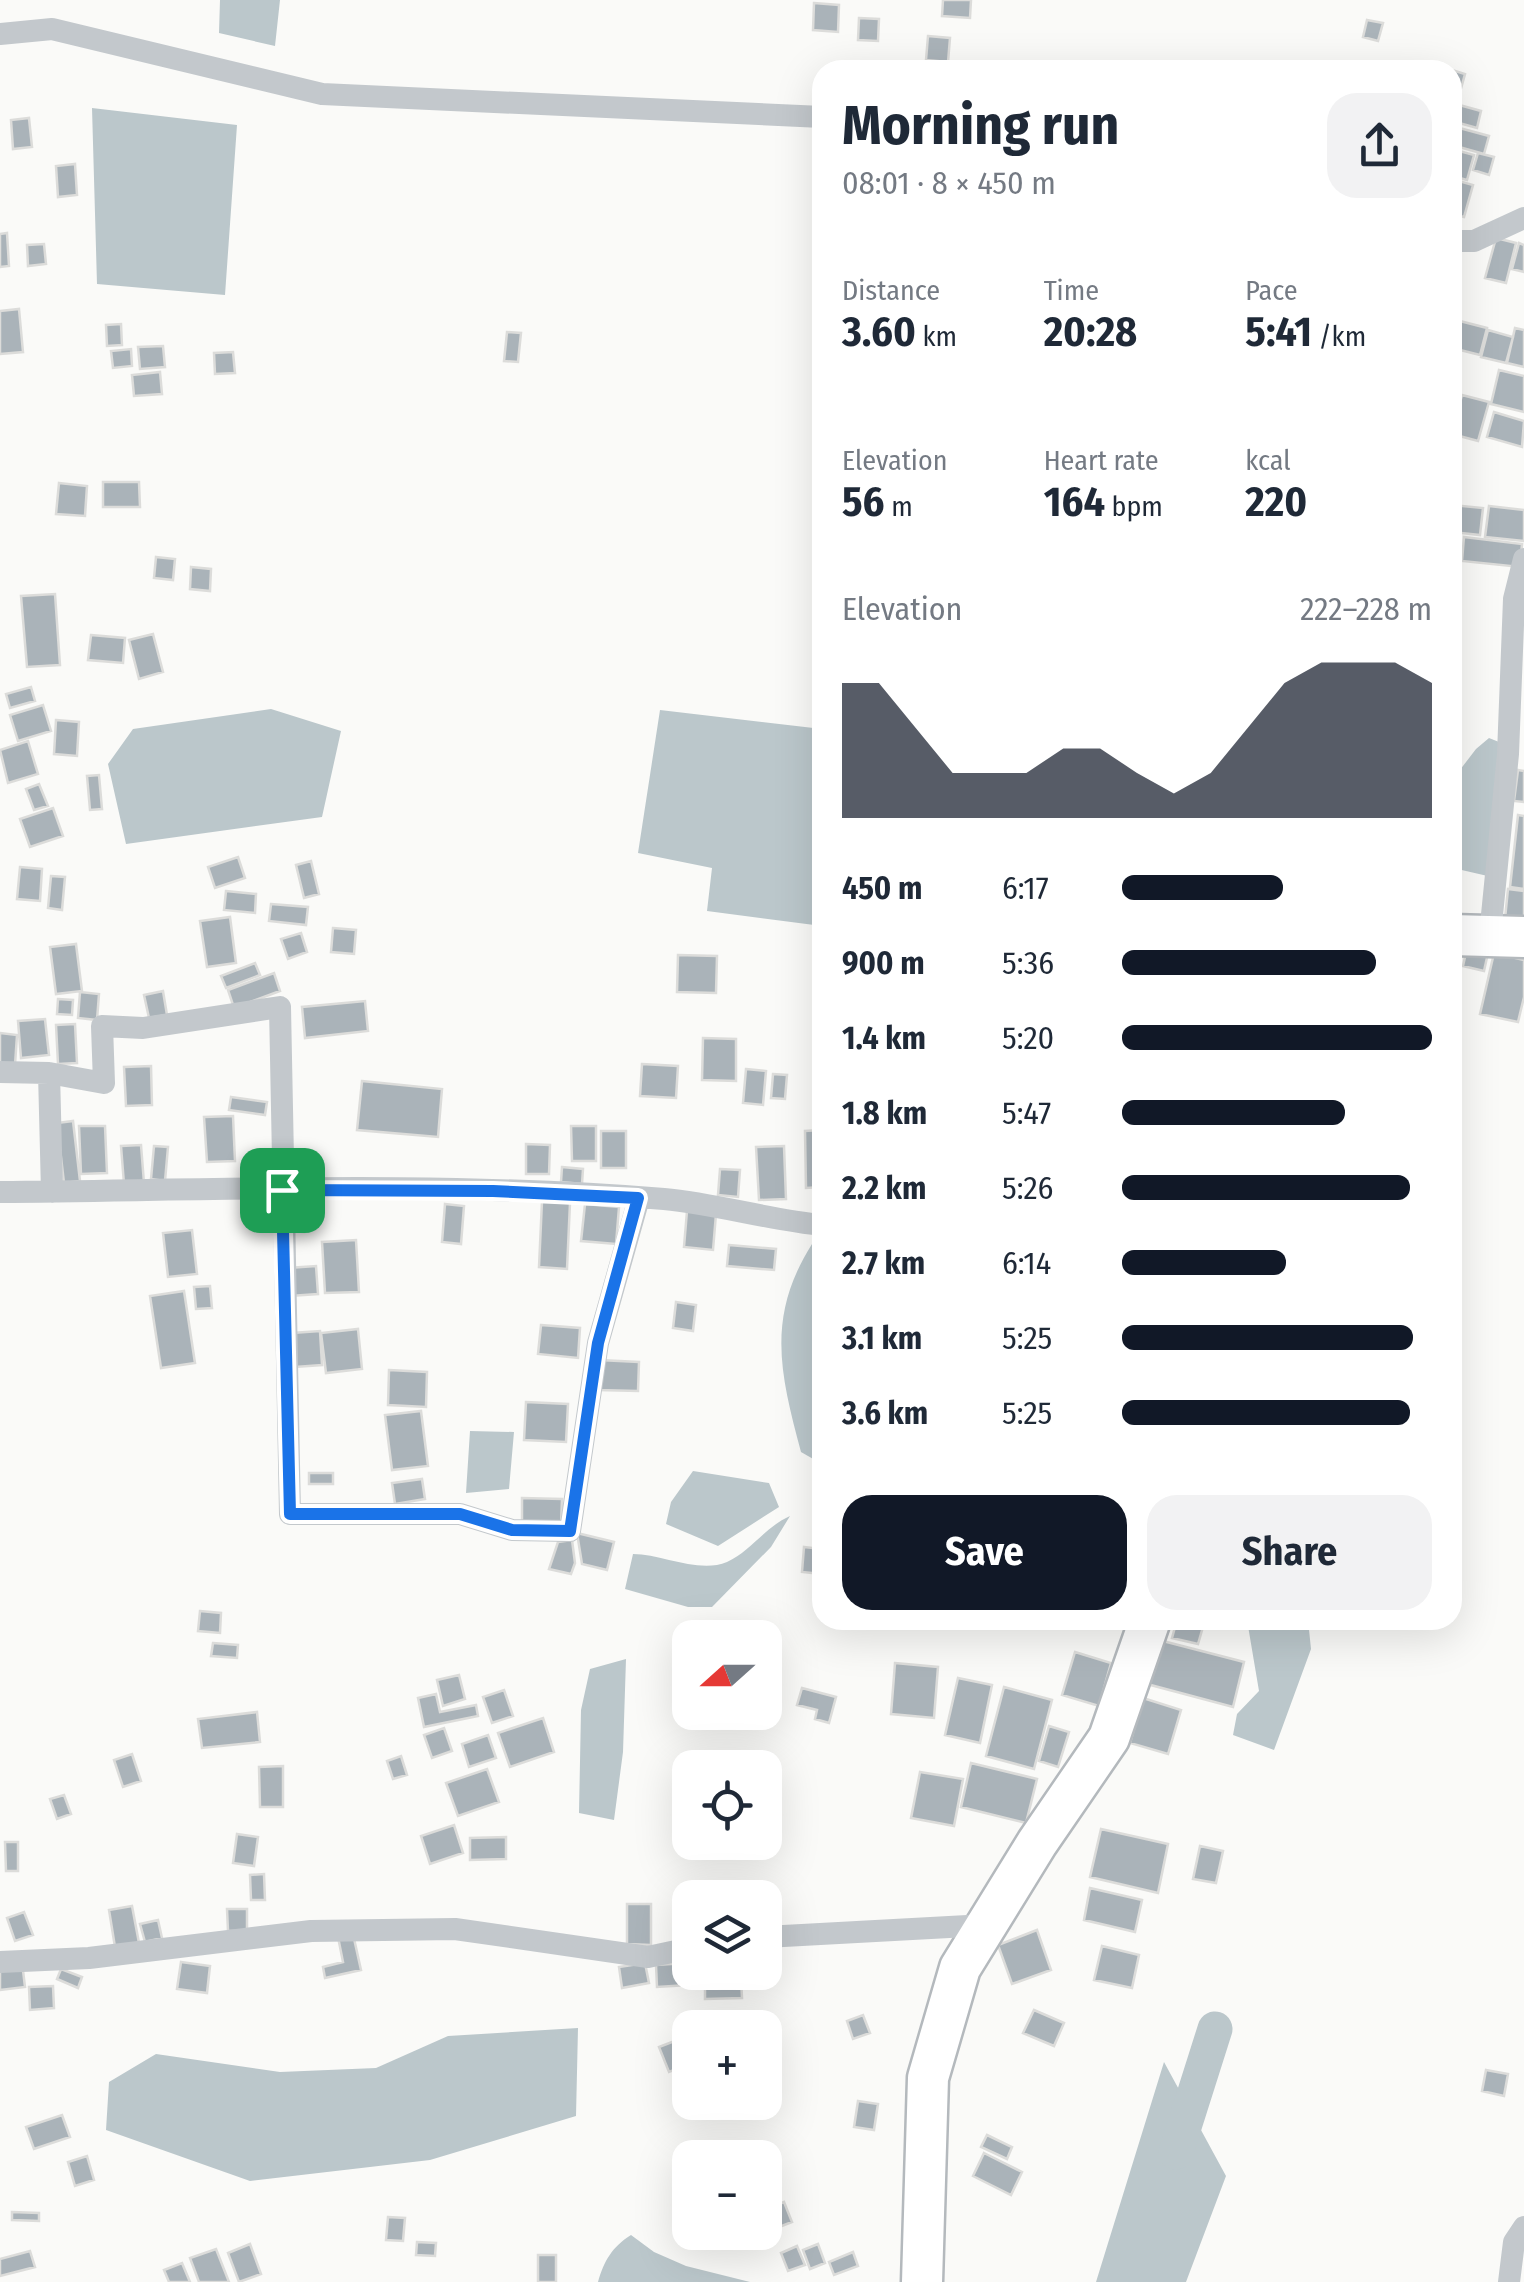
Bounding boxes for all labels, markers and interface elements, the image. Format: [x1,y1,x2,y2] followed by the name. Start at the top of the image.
[842,93,1119,159] text: Morning run
[1327,93,1432,198] button: share
[842,164,1056,202] text: 08:01 · 8 × 450 m
[842,274,940,307] text: Distance
[1044,274,1099,307] text: Time
[1245,274,1298,307] text: Pace
[842,307,916,357] text: 3.60
[1044,307,1137,357] text: 20:28
[1245,307,1312,357] text: 5:41
[916,320,957,353] text: km
[1312,320,1366,353] text: /km
[842,444,947,477] text: Elevation
[1044,444,1159,477] text: Heart rate
[1245,444,1291,477] text: kcal
[842,477,885,527] text: 56
[1044,477,1105,527] text: 164
[1245,477,1307,527] text: 220
[885,490,913,523] text: m
[1105,490,1163,523] text: bpm
[842,590,962,628] text: Elevation
[1300,590,1432,628] text: 222–228 m
[842,869,922,907] text: 450 m
[1002,869,1049,907] text: 6:17
[842,944,925,982] text: 900 m
[1002,944,1054,982] text: 5:36
[842,1019,926,1057] text: 1.4 km
[1002,1019,1054,1057] text: 5:20
[842,1094,927,1132] text: 1.8 km
[1002,1094,1051,1132] text: 5:47
[240,1148,325,1233] pin
[255,1163,310,1218] icon: arrive
[842,1169,926,1207] text: 2.2 km
[1002,1169,1053,1207] text: 5:26
[842,1244,925,1282] text: 2.7 km
[1002,1244,1051,1282] text: 6:14
[842,1319,922,1357] text: 3.1 km
[1002,1319,1052,1357] text: 5:25
[842,1394,928,1432] text: 3.6 km
[1002,1394,1052,1432] text: 5:25
[842,1495,1127,1610] button: Save
[1147,1495,1432,1610] button: Share
[672,1620,782,1730] north arrow
[672,1620,782,2250] map controls
[672,1750,782,1860] button: locate
[672,1880,782,1990] button: layers
[672,2010,782,2120] button: +
[672,2140,782,2250] button: −

